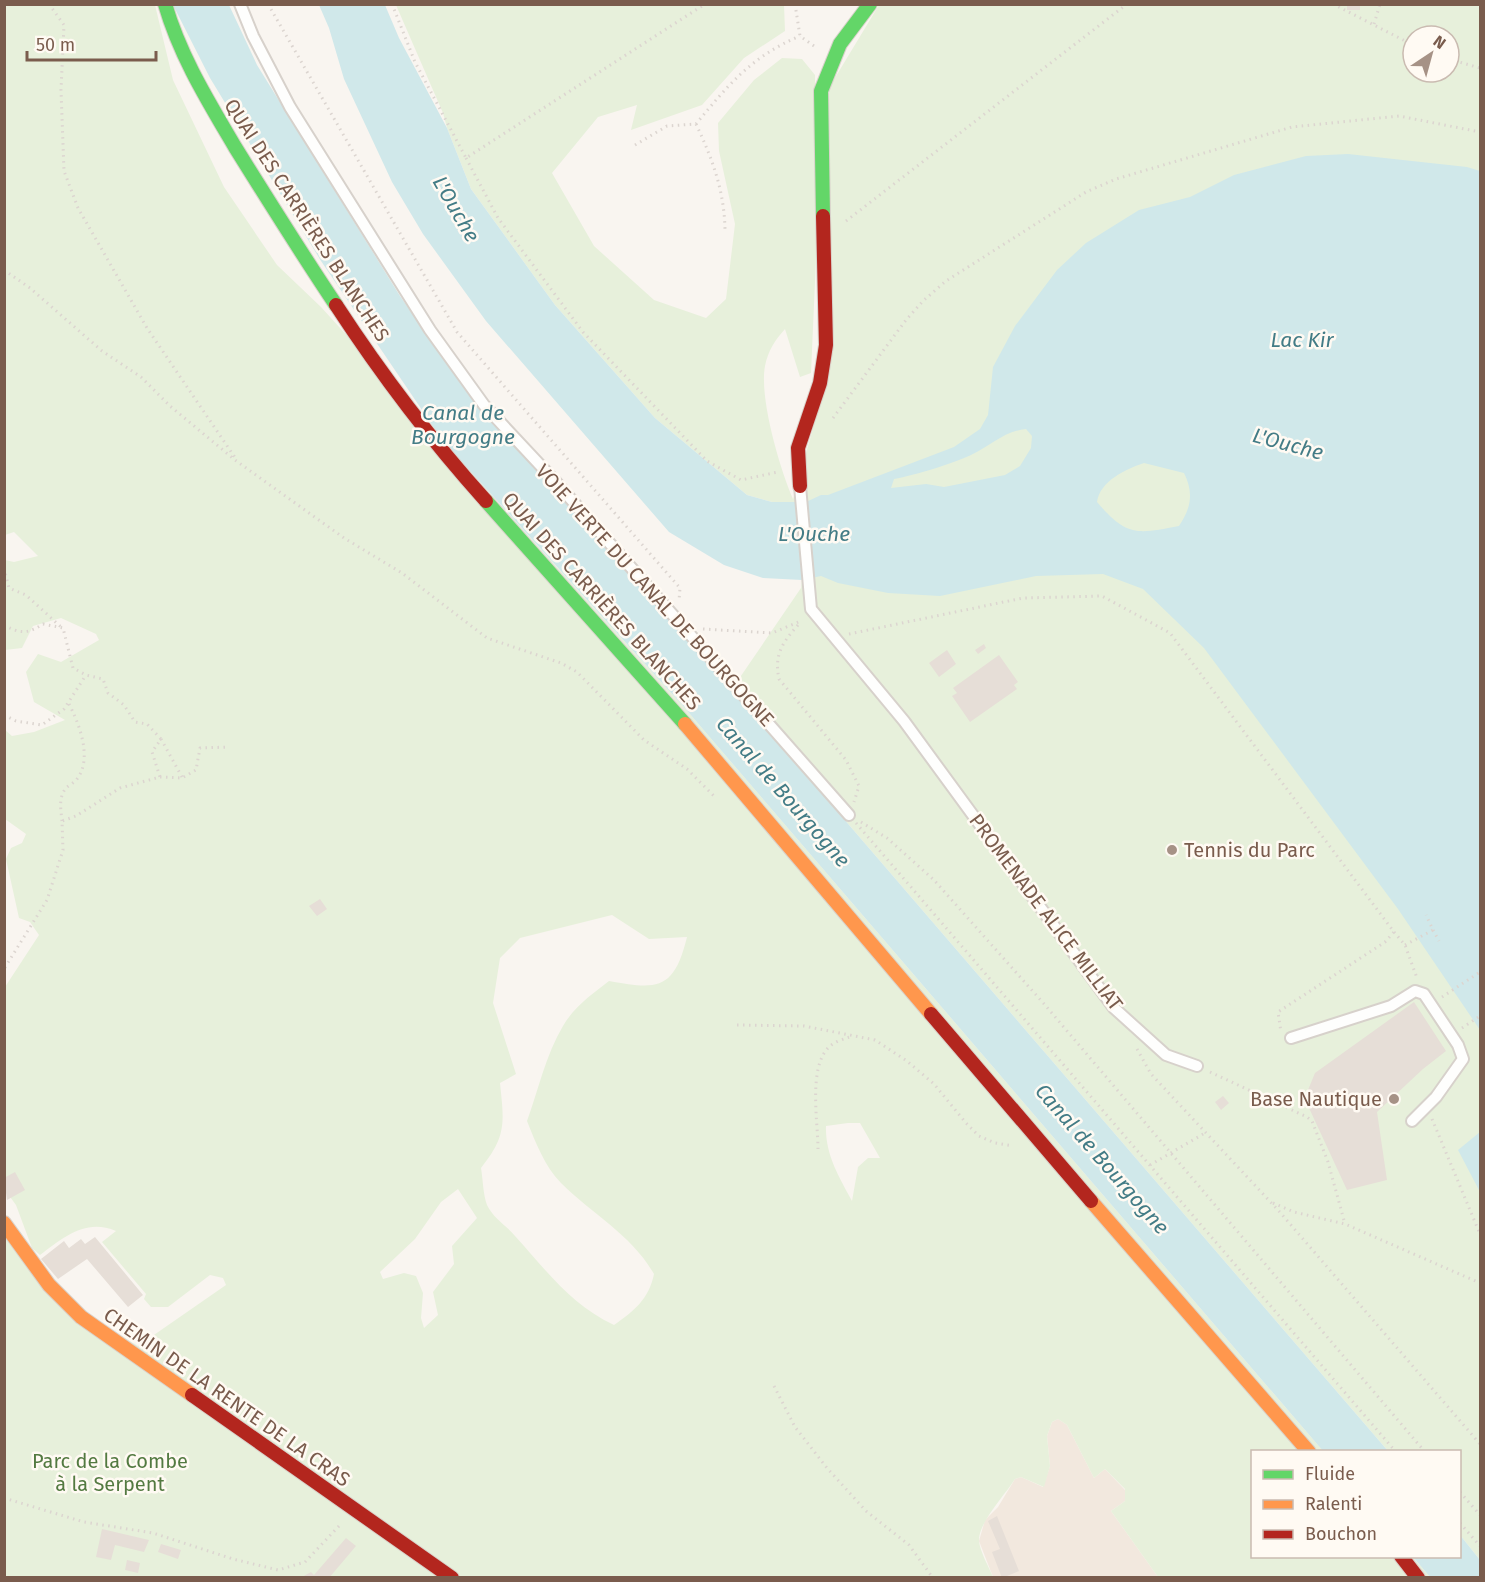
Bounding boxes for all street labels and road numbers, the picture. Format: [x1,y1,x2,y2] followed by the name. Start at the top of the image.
[219,94,395,346] street label: QUAI DES CARRIÈRES BLANCHES
[531,459,779,731] street label: VOIE VERTE DU CANAL DE BOURGOGNE
[498,487,706,715] street label: QUAI DES CARRIÈRES BLANCHES
[964,809,1128,1016] street label: PROMENADE ALICE MILLIAT
[99,1302,355,1492] street label: CHEMIN DE LA RENTE DE LA CRAS

